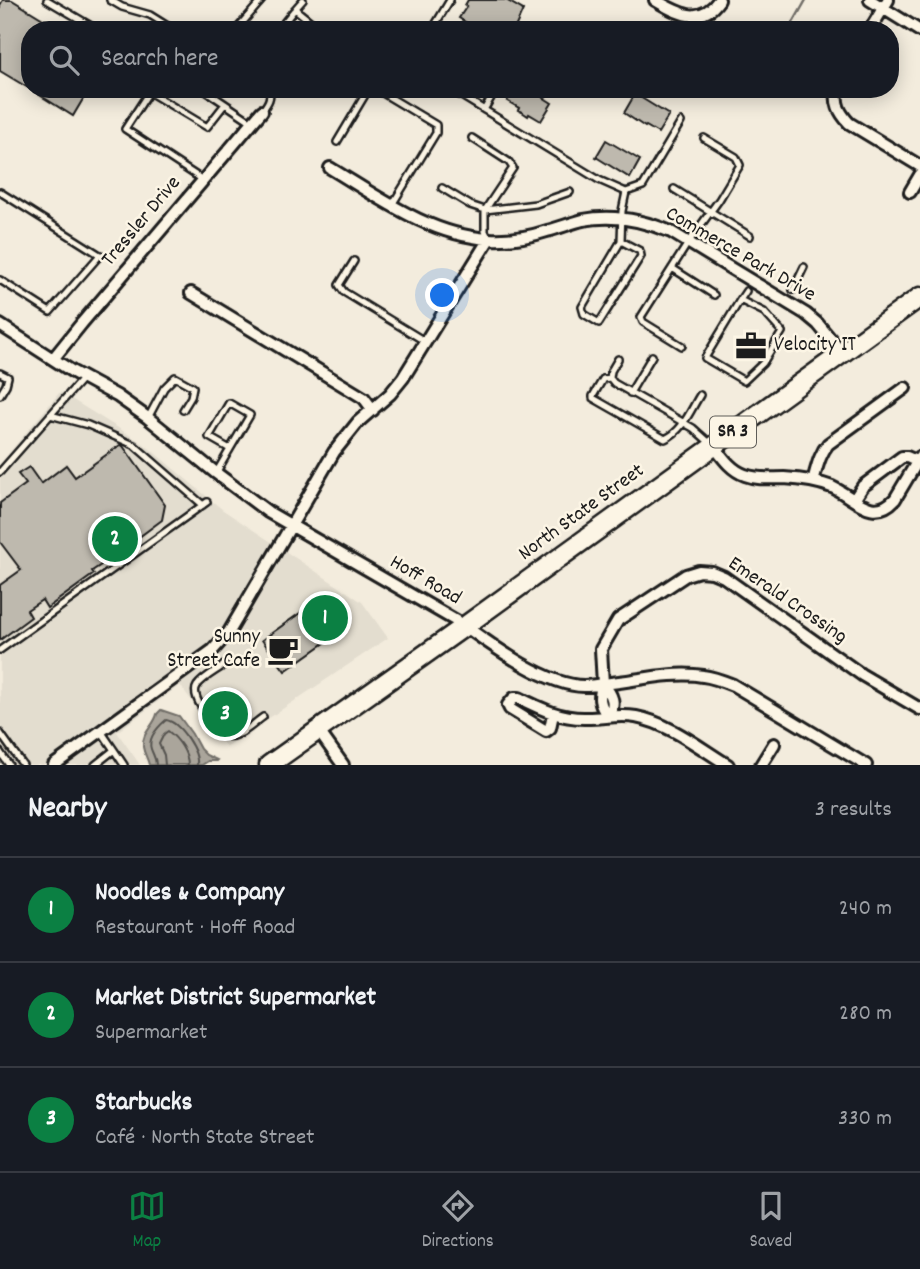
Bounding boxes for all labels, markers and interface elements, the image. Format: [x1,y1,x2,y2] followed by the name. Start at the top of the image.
[21,21,899,98] search box
[45,41,83,79] icon: search
[101,41,219,78] text: Search here
[95,170,189,274] street label: Tressler Drive
[659,200,821,310] street label: Commerce Park Drive
[425,278,459,312] your location
[734,329,768,363] office icon: Velocity IT
[774,331,857,361] place label: Velocity IT
[710,416,756,448] road number: SR 3
[513,457,651,569] street label: North State Street
[92,513,138,565] pin: 2
[384,548,466,614] street label: Hoff Road
[721,550,853,652] street label: Emerald Crossing
[302,592,348,644] pin: 1
[167,623,260,677] place label: Sunny Street Cafe
[266,633,300,667] cafe icon: Sunny Street Cafe
[202,688,248,740] pin: 3
[28,789,106,832] text: Nearby
[815,794,892,827] text: 3 results
[95,875,284,912] text: Noodles & Company
[48,893,54,926] text: 1
[839,893,892,926] text: 240 m
[95,912,295,945] text: Restaurant · Hoff Road
[95,980,376,1017] text: Market District Supermarket
[46,998,56,1031] text: 2
[839,998,892,1031] text: 280 m
[95,1017,207,1050] text: Supermarket
[95,1085,192,1122] text: Starbucks
[46,1103,56,1136] text: 3
[838,1103,892,1136] text: 330 m
[95,1122,315,1155] text: Café · North State Street
[128,1187,166,1256] tab: Map
[422,1187,494,1256] tab: Directions
[750,1187,792,1256] tab: Saved

